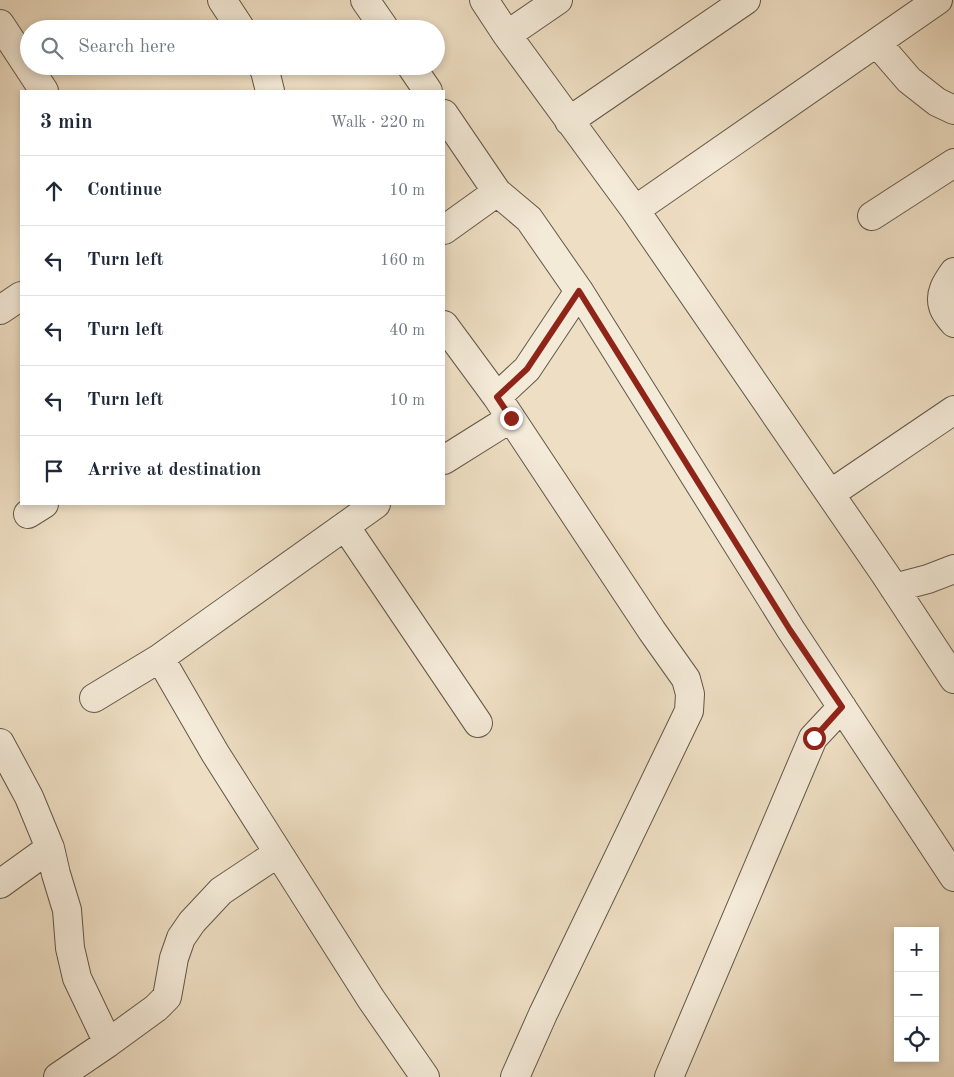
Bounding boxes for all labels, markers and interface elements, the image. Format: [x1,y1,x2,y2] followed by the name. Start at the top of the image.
[20,20,445,75] search box
[38,34,66,62] icon: search
[78,38,175,57] text: Search here
[40,112,93,133] text: 3 min
[330,115,425,131] text: Walk · 220 m
[40,177,68,205] icon: ahead
[87,181,162,200] text: Continue
[389,183,425,199] text: 10 m
[40,247,68,275] icon: left
[87,251,164,270] text: Turn left
[380,253,425,269] text: 160 m
[40,317,68,345] icon: left
[87,321,164,340] text: Turn left
[389,323,425,339] text: 40 m
[40,387,68,415] icon: left
[87,391,164,410] text: Turn left
[389,393,425,409] text: 10 m
[500,407,523,430] route end
[40,457,68,485] icon: arrive
[87,461,261,480] text: Arrive at destination
[803,727,826,750] route start
[894,927,939,1062] map controls
[894,927,939,972] button: +
[894,972,939,1017] button: −
[894,1017,939,1062] button: locate

